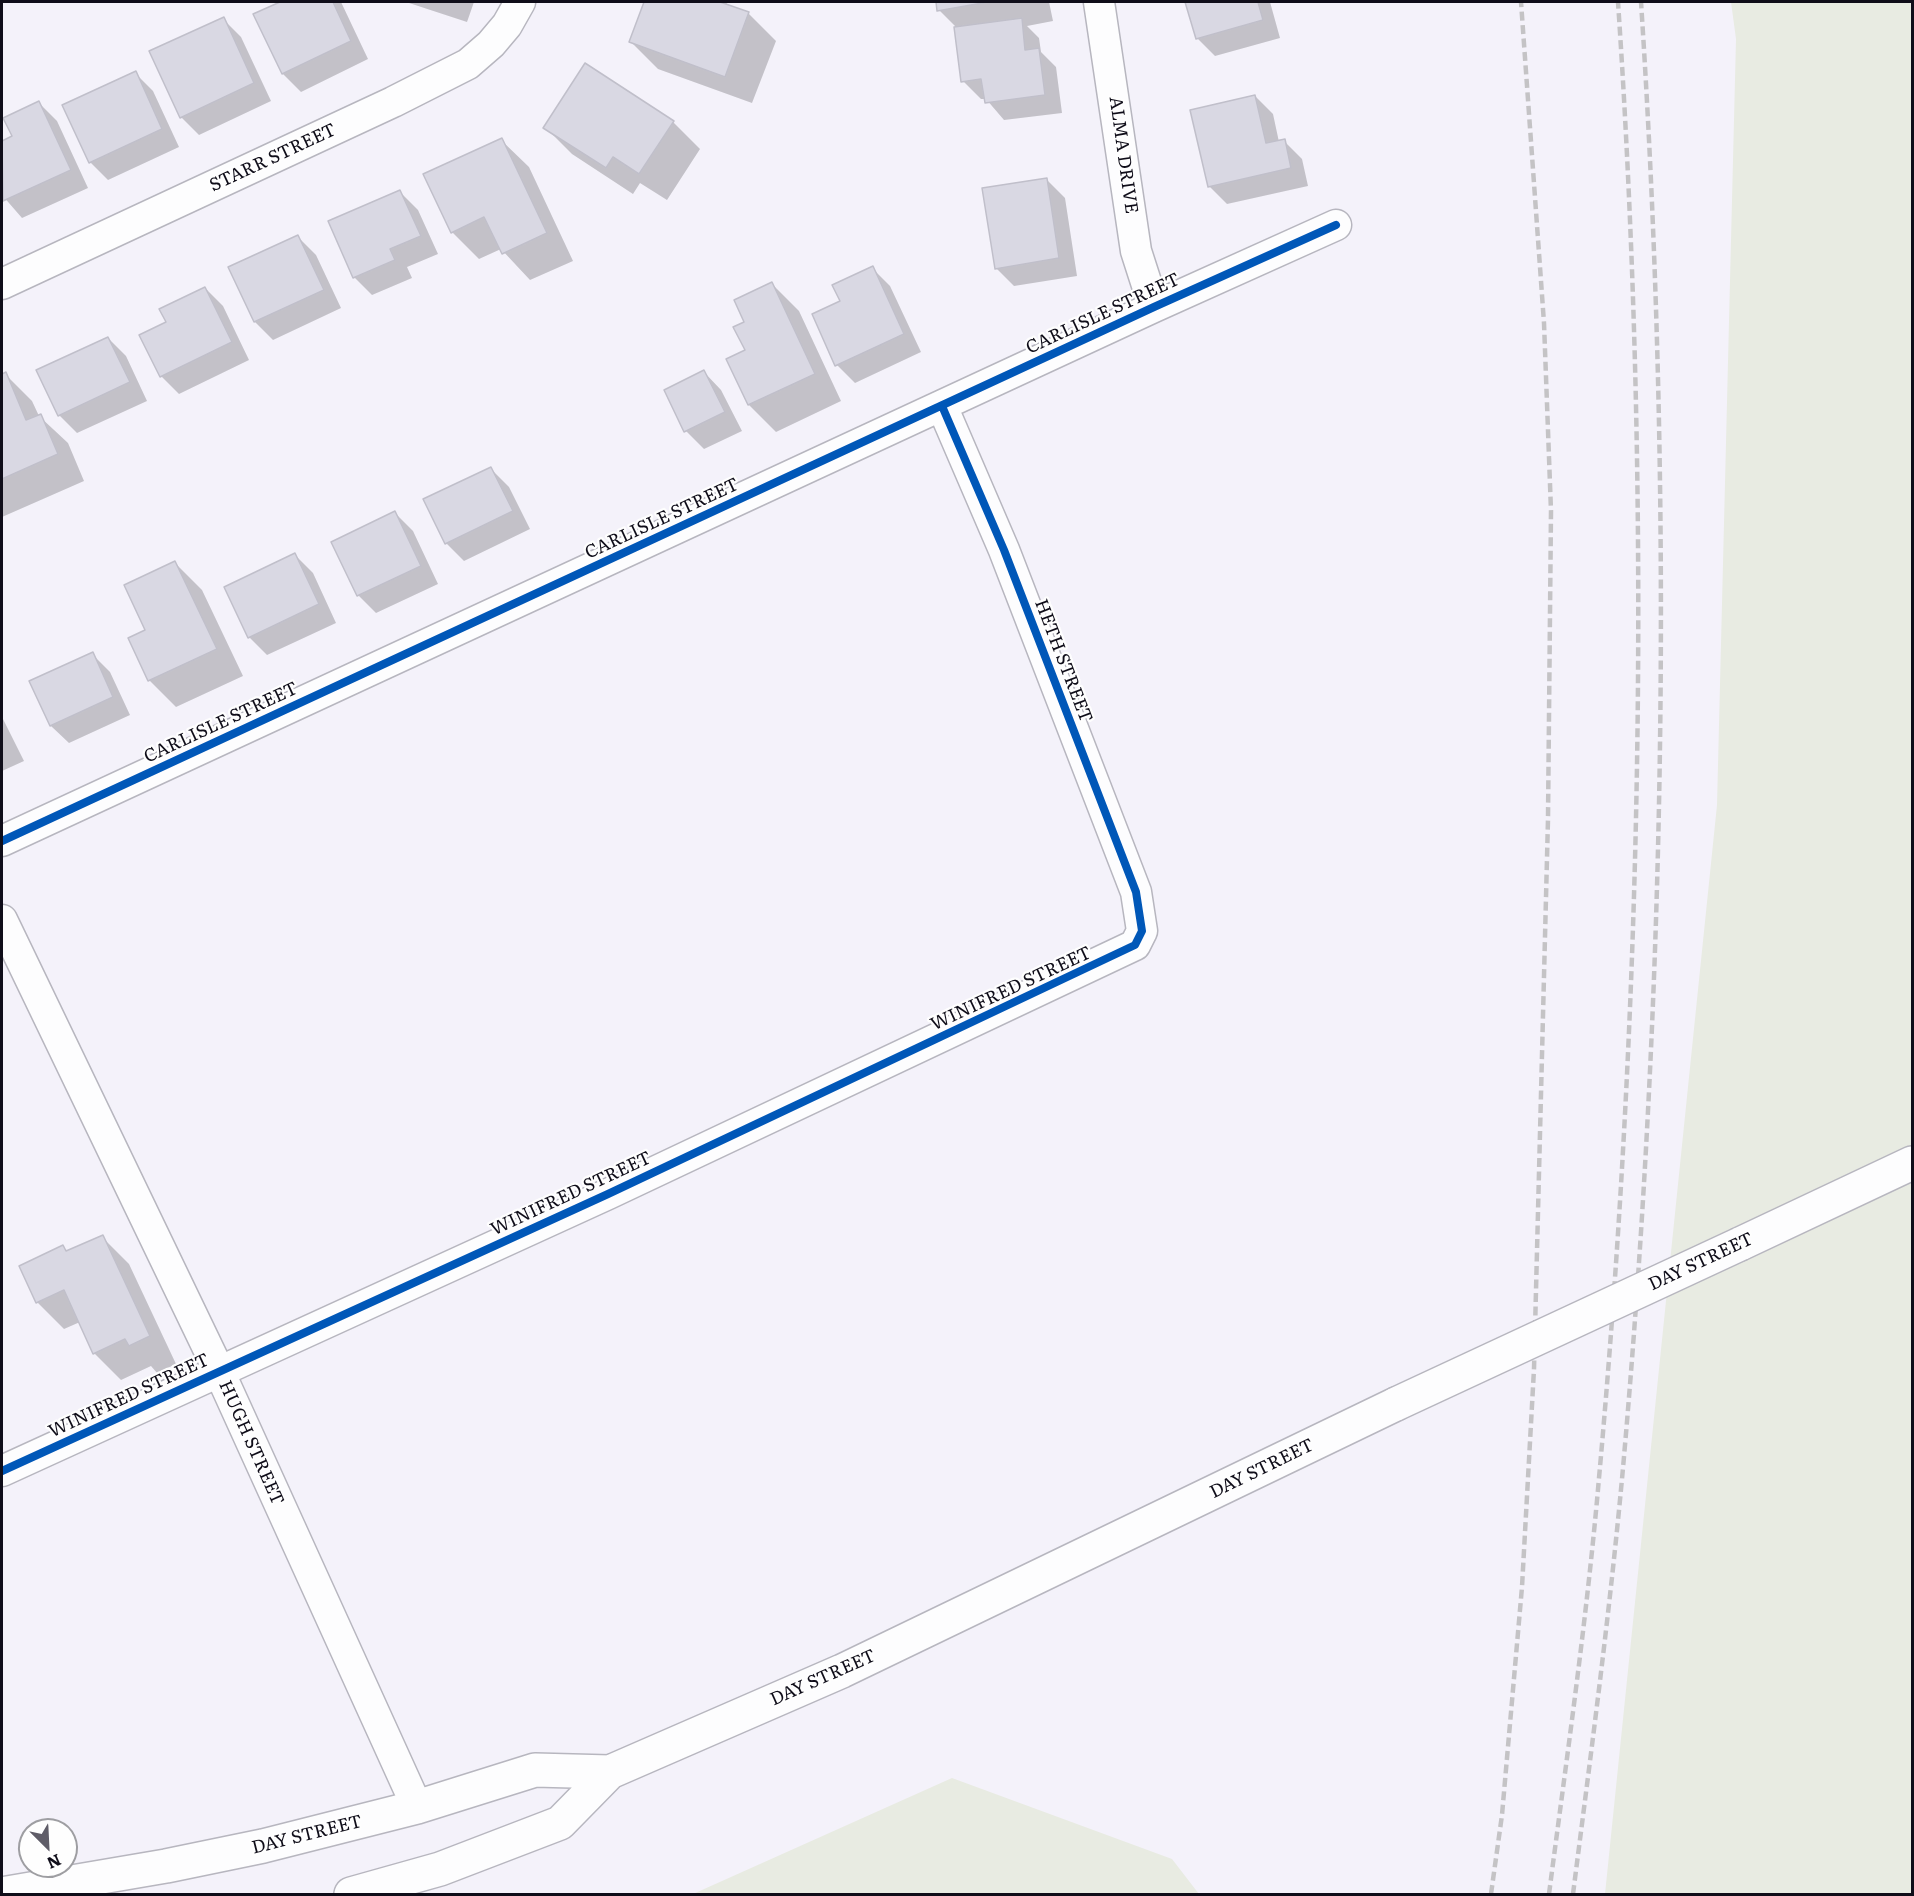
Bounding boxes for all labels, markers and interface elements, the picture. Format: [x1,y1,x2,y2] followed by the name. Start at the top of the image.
[1104,95,1142,215] street label: ALMA DRIVE
[206,119,340,197] street label: STARR STREET
[1023,269,1183,359] street label: CARLISLE STREET
[582,474,742,564] street label: CARLISLE STREET
[1030,596,1096,726] street label: HETH STREET
[141,678,301,768] street label: CARLISLE STREET
[927,942,1095,1036] street label: WINIFRED STREET
[487,1147,655,1241] street label: WINIFRED STREET
[1645,1228,1757,1296] street label: DAY STREET
[45,1349,213,1443] street label: WINIFRED STREET
[214,1377,288,1509] street label: HUGH STREET
[1206,1435,1318,1503] street label: DAY STREET
[767,1645,879,1711] street label: DAY STREET
[250,1811,364,1859] street label: DAY STREET
[18,1818,78,1878] north arrow
[43,1849,66,1876] text: N

